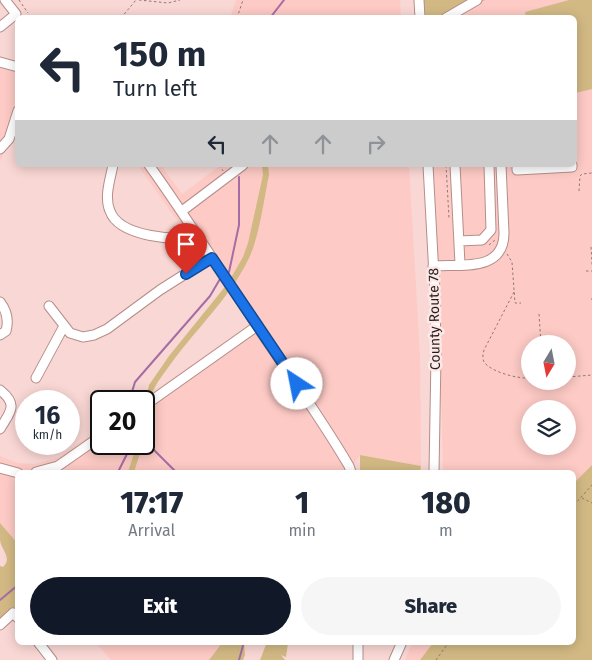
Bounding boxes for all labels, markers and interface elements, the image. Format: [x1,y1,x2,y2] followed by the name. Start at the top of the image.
[113,33,206,75] text: 150 m
[30,35,95,100] icon: left
[113,75,197,102] text: Turn left
[203,130,231,158] icon: left
[256,130,284,158] icon: ahead
[309,130,337,158] icon: ahead
[362,130,390,158] icon: right
[165,223,207,274] pin
[172,230,200,258] icon: arrive
[425,268,444,370] street label: County Route 78
[521,335,576,390] north arrow
[521,335,576,455] map controls
[270,357,322,409] position arrow
[90,390,155,455] speed limit sign: 20
[521,400,576,455] button: layers
[35,401,60,431] text: 16
[33,428,62,442] text: km/h
[120,485,183,521] text: 17:17
[295,485,309,521] text: 1
[421,485,471,521] text: 180
[128,521,175,540] text: Arrival
[288,521,316,540] text: min
[439,521,453,540] text: m
[30,577,291,635] button: Exit
[301,577,561,635] button: Share

